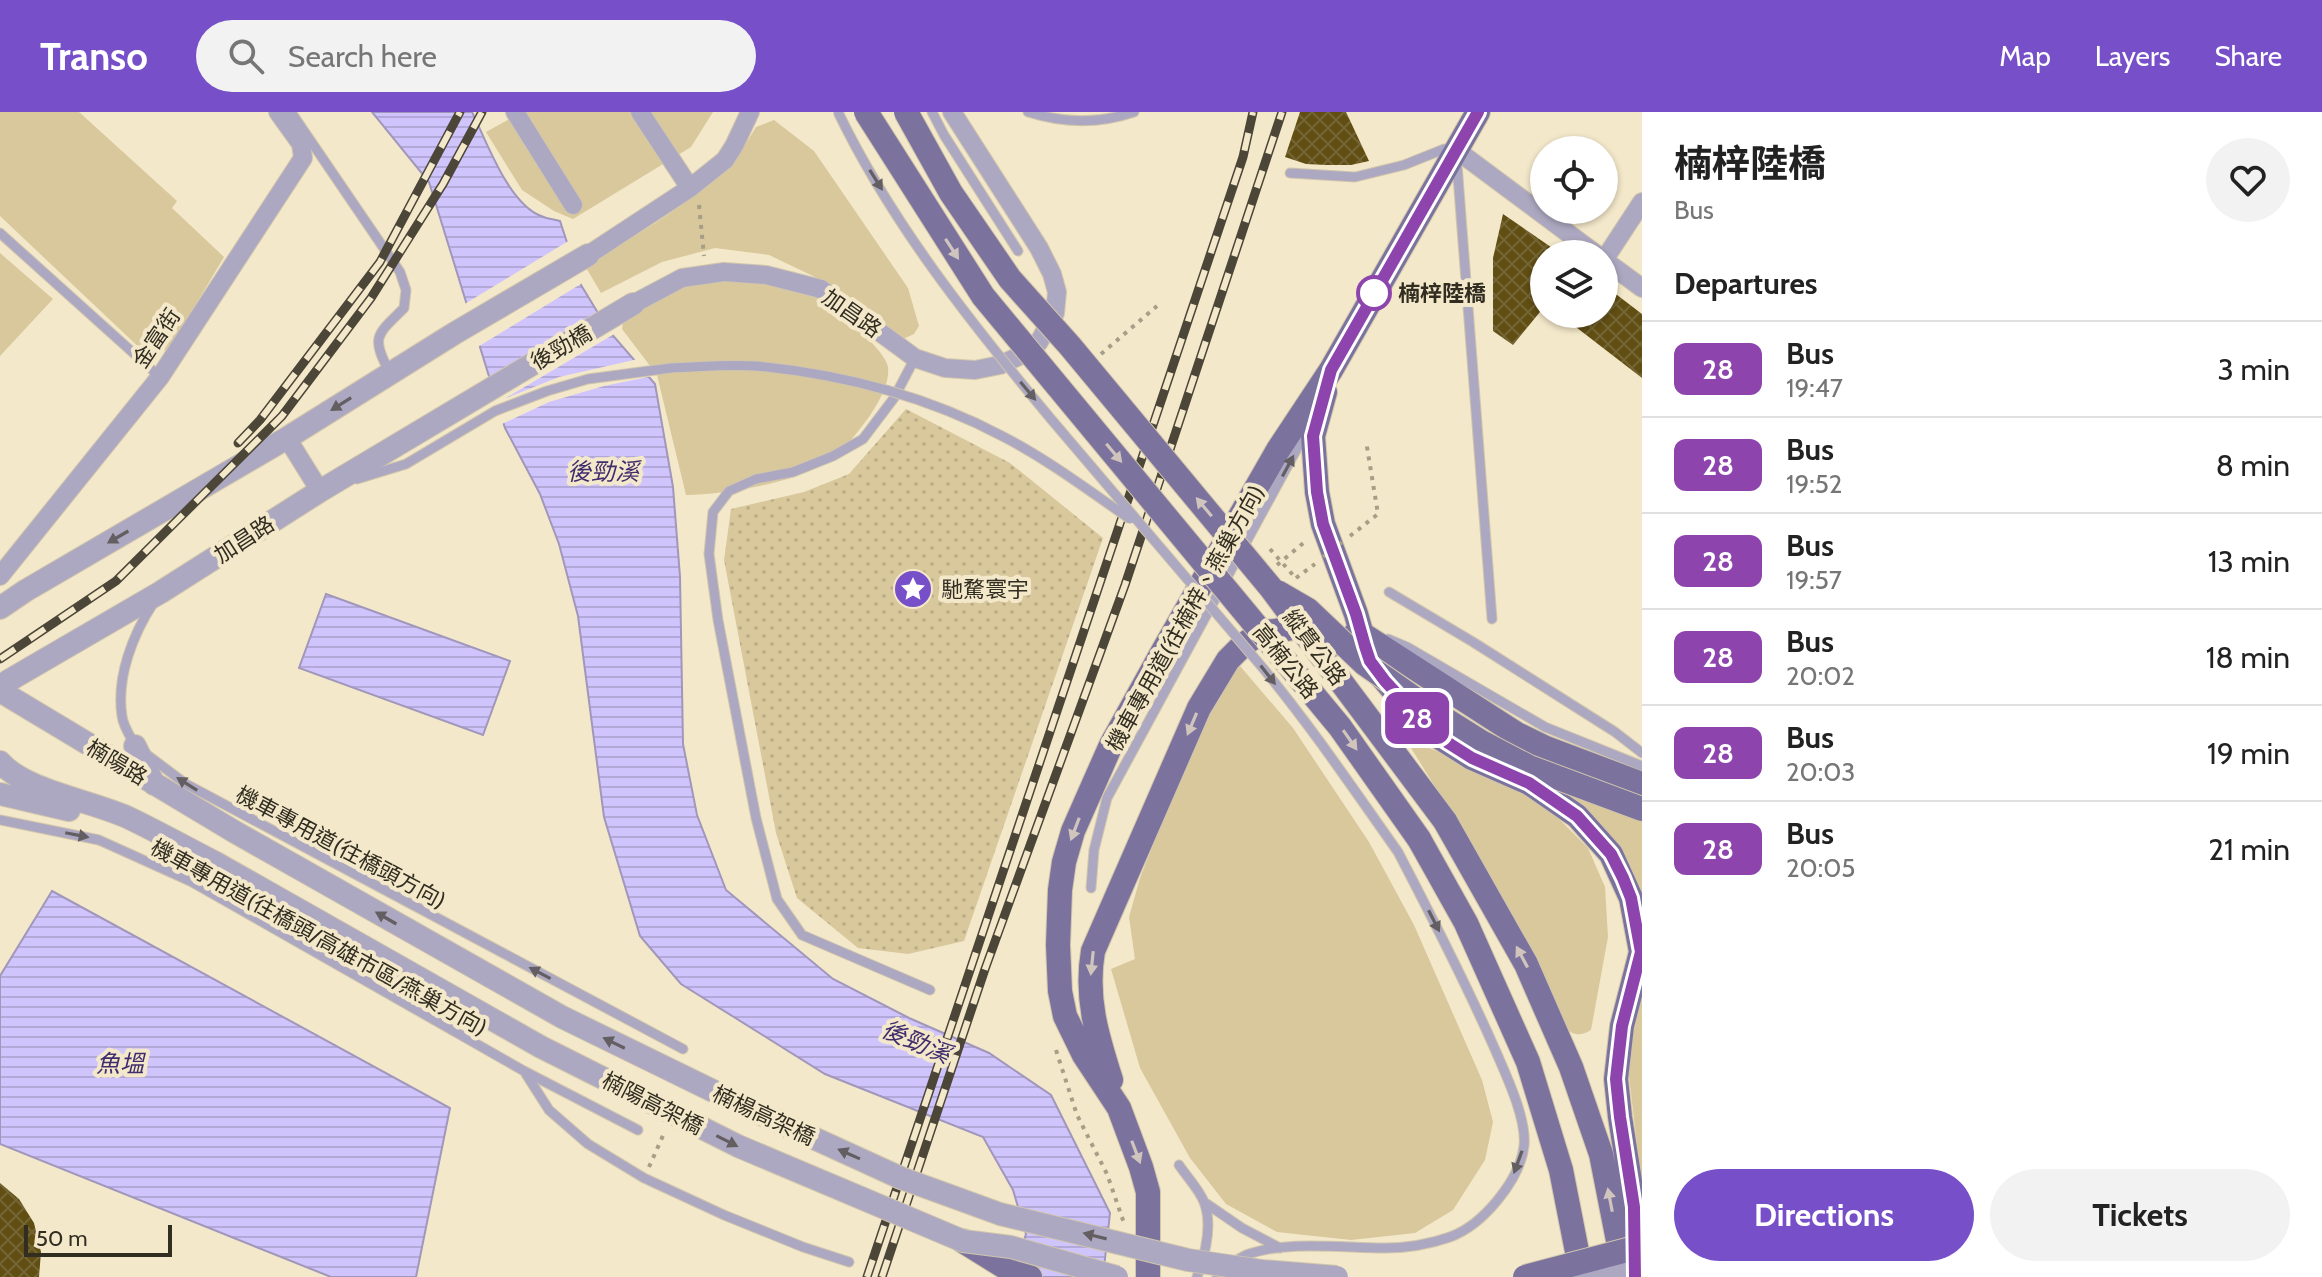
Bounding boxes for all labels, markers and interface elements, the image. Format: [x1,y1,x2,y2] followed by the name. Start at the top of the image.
[196,20,756,92] search box
[40,33,148,80] text: Transo
[224,34,268,78] icon: search
[288,38,437,75] text: Search here
[1999,39,2051,73] text: Map
[2095,39,2170,73] text: Layers
[2214,39,2282,73] text: Share
[1530,136,1618,328] map controls
[1530,136,1618,224] button: locate
[2206,138,2290,222] button: heart
[1674,140,1826,187] text: 楠梓陸橋
[869,169,883,191] one-way arrow
[1674,194,1714,226] text: Bus
[945,238,959,260] one-way arrow
[1530,240,1618,328] button: layers
[1674,265,1818,302] text: Departures
[1357,276,1391,310] marker: 楠梓陸橋
[1398,280,1486,307] place label: 楠梓陸橋
[817,283,886,343] street label: 加昌路
[127,303,186,373] street label: 金富街
[526,319,597,376] street label: 後勁橋
[1786,335,1834,372] text: Bus
[2218,351,2290,388] text: 3 min
[1702,352,1734,386] text: 28
[1786,372,1843,404] text: 19:47
[1019,380,1036,400] one-way arrow
[330,396,352,410] one-way arrow
[1786,431,1834,468] text: Bus
[1105,442,1122,463] one-way arrow
[2216,447,2290,484] text: 8 min
[1702,448,1734,482] text: 28
[1280,455,1294,477] one-way arrow
[567,457,642,486] water label: 後勁溪
[1786,468,1842,500] text: 19:52
[1101,481,1270,756] street label: 機車專用道(往楠梓、燕巢方向)
[1196,497,1213,517] one-way arrow
[209,510,279,569] street label: 加昌路
[1786,527,1834,564] text: Bus
[107,530,129,544] one-way arrow
[2208,543,2290,580] text: 13 min
[1702,544,1734,578] text: 28
[1786,564,1842,596] text: 19:57
[892,568,934,610] place icon: 馳騖寰宇
[941,576,1029,603] place label: 馳騖寰宇
[1277,604,1352,691] street label: 縱貫公路
[1247,619,1324,704] street label: 高楠公路
[1786,623,1834,660] text: Bus
[2206,639,2290,676] text: 18 min
[1702,640,1734,674] text: 28
[1786,660,1855,692] text: 20:02
[1259,665,1275,685] one-way arrow
[1381,692,1453,744] line badge: 28
[1401,701,1433,735] text: 28
[1186,712,1199,736] one-way arrow
[1786,719,1834,756] text: Bus
[1342,730,1357,751] one-way arrow
[81,734,152,791] street label: 楠陽路
[2207,735,2290,772] text: 19 min
[1702,736,1734,770] text: 28
[1786,756,1855,788] text: 20:03
[176,777,198,791] one-way arrow
[231,781,450,914] street label: 機車專用道(往橋頭方向)
[1786,815,1834,852] text: Bus
[1068,817,1081,841] one-way arrow
[64,830,89,842] one-way arrow
[2208,831,2290,868] text: 21 min
[1702,832,1734,866] text: 28
[146,834,491,1041] street label: 機車專用道(往橋頭/高雄市區/燕巢方向)
[1786,852,1855,884] text: 20:05
[1427,910,1440,933] one-way arrow
[375,911,398,925] one-way arrow
[1515,946,1529,968] one-way arrow
[1085,951,1098,976] one-way arrow
[528,966,551,979] one-way arrow
[877,1014,958,1070] water label: 後勁溪
[603,1036,626,1050] one-way arrow
[96,1049,146,1078] water label: 魚塭
[598,1066,708,1140] street label: 楠陽高架橋
[708,1080,819,1151] street label: 楠楊高架橋
[716,1134,739,1147] one-way arrow
[1130,1140,1143,1164] one-way arrow
[837,1147,861,1161] one-way arrow
[1512,1150,1524,1174] one-way arrow
[1674,1169,1974,1261] button: Directions
[1990,1169,2290,1261] button: Tickets
[1604,1188,1616,1213] one-way arrow
[24,1221,172,1257] scale bar
[36,1225,88,1252] text: 50 m
[1082,1230,1107,1242] one-way arrow

